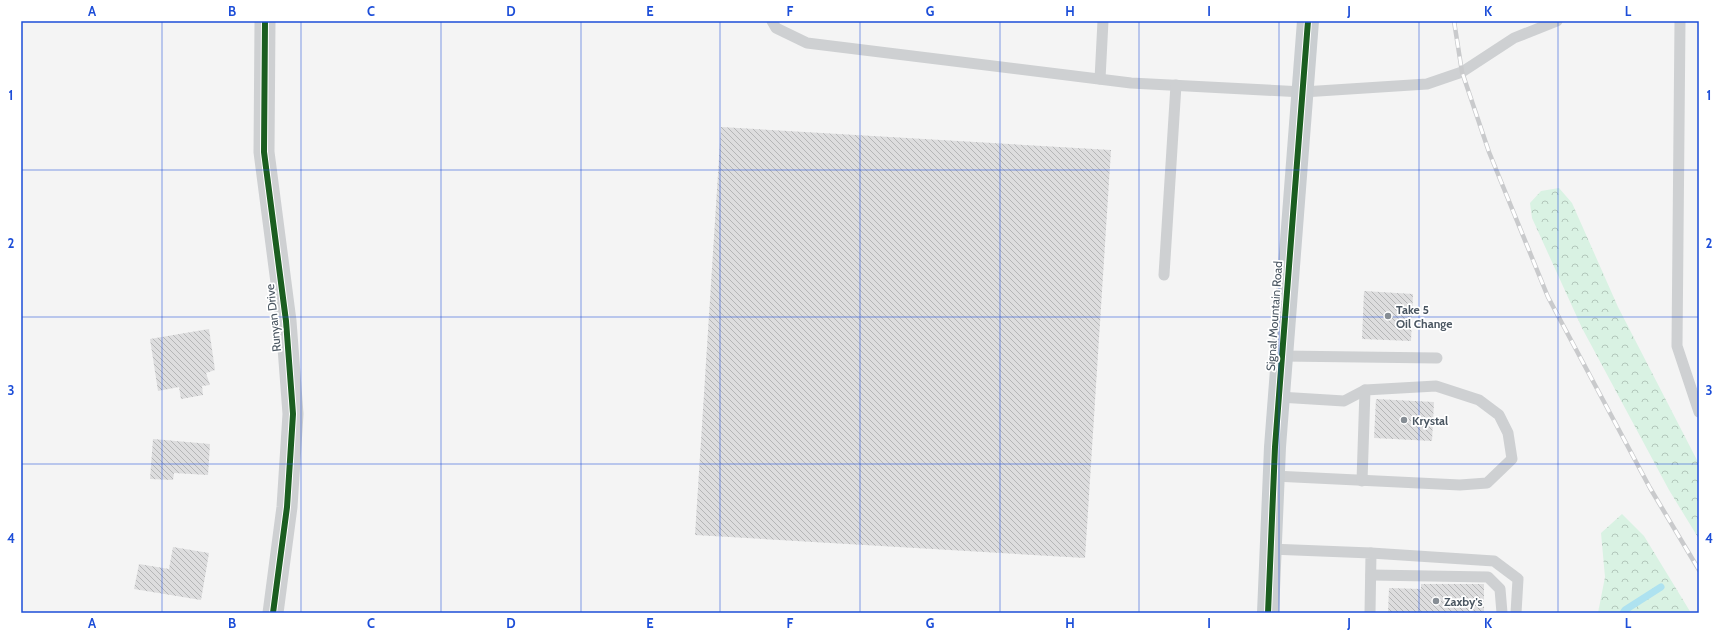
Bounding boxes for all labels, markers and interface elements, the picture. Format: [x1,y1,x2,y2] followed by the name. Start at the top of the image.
[88,3,97,19] text: A
[228,3,236,19] text: B
[367,3,375,19] text: C
[506,3,516,19] text: D
[646,3,654,19] text: E
[787,3,794,19] text: F
[926,3,935,19] text: G
[1065,3,1075,19] text: H
[1207,3,1211,19] text: I
[1346,3,1351,19] text: J
[1484,3,1493,19] text: K
[1625,3,1632,19] text: L
[9,87,13,103] text: 1
[1707,87,1711,103] text: 1
[8,235,15,251] text: 2
[1706,235,1713,251] text: 2
[1263,260,1285,372] street label: Signal Mountain Road
[262,283,284,353] street label: Runyan Drive
[1396,302,1452,331] place label: Take 5 Oil Change
[1383,311,1393,321] marker: Take 5 Oil Change
[7,382,15,398] text: 3
[1705,382,1713,398] text: 3
[1412,413,1448,428] place label: Krystal
[1399,415,1409,425] marker: Krystal
[7,530,15,546] text: 4
[1705,530,1713,546] text: 4
[1444,594,1483,609] place label: Zaxby's
[1431,596,1441,606] marker: Zaxby's
[88,615,97,631] text: A
[228,615,236,631] text: B
[367,615,375,631] text: C
[506,615,516,631] text: D
[646,615,654,631] text: E
[787,615,794,631] text: F
[926,615,935,631] text: G
[1065,615,1075,631] text: H
[1207,615,1211,631] text: I
[1346,615,1351,631] text: J
[1484,615,1493,631] text: K
[1625,615,1632,631] text: L

